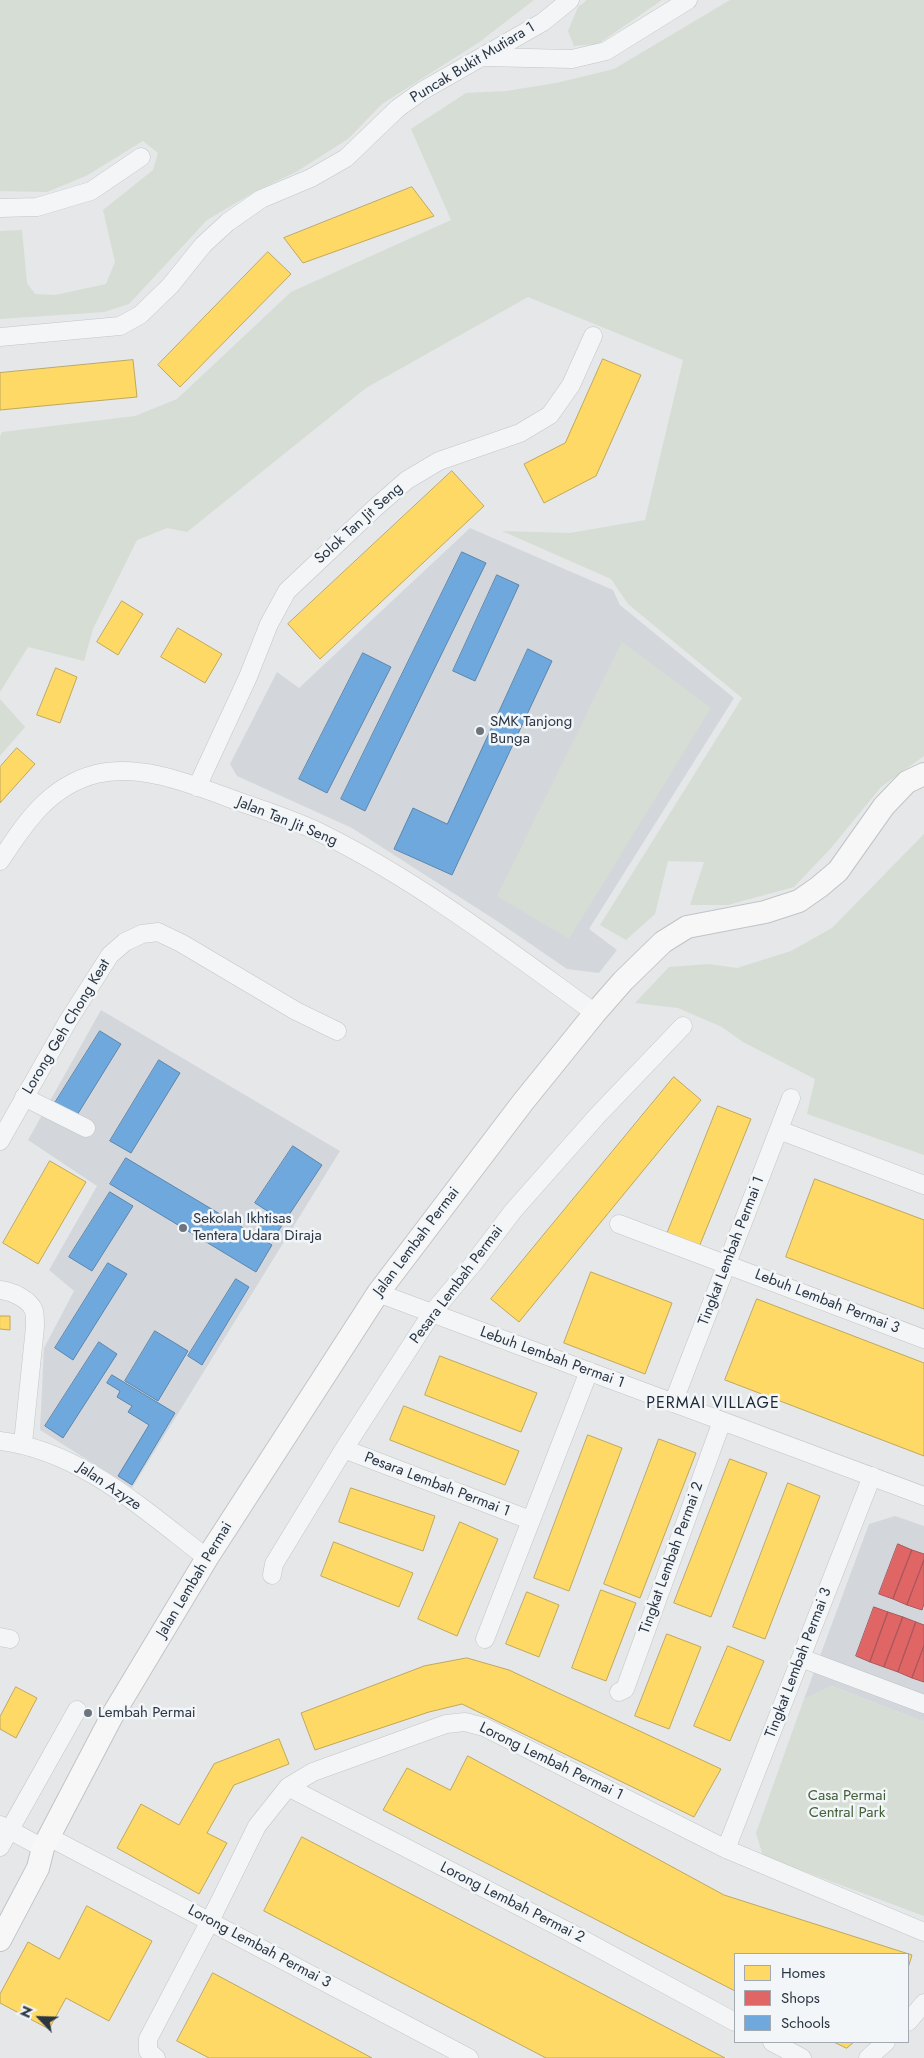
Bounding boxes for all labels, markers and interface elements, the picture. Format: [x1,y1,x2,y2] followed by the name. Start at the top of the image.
[407,19,539,107] street label: Puncak Bukit Mutiara 1
[311,480,407,568] street label: Solok Tan Jit Seng
[490,713,572,748] place label: SMK Tanjong Bunga
[474,725,486,737] marker: SMK Tanjong Bunga
[234,794,340,850] street label: Jalan Tan Jit Seng
[19,956,115,1098] street label: Lorong Geh Chong Keat
[695,1174,769,1328] street label: Tingkat Lembah Permai 1
[370,1184,464,1300] street label: Jalan Lembah Permai
[193,1210,322,1245] place label: Sekolah Ikhtisas Tentera Udara Diraja
[177,1222,189,1234] marker: Sekolah Ikhtisas Tentera Udara Diraja
[407,1222,507,1348] street label: Pesara Lembah Permai
[752,1266,902,1338] street label: Lebuh Lembah Permai 3
[477,1323,627,1393] street label: Lebuh Lembah Permai 1
[645,1394,781,1414] district label: PERMAI VILLAGE
[362,1449,512,1521] street label: Pesara Lembah Permai 1
[74,1459,144,1515] street label: Jalan Azyze
[636,1480,708,1636] street label: Tingkat Lembah Permai 2
[153,1519,237,1641] street label: Jalan Lembah Permai
[762,1585,836,1741] street label: Tingkat Lembah Permai 3
[98,1704,196,1722] place label: Lembah Permai
[82,1707,94,1719] marker: Lembah Permai
[476,1719,626,1805] street label: Lorong Lembah Permai 1
[808,1787,886,1822] park label: Casa Permai Central Park
[437,1859,587,1947] street label: Lorong Lembah Permai 2
[184,1902,334,1992] street label: Lorong Lembah Permai 3
[734,1953,909,2043] legend
[781,1962,825,1984] text: Homes
[781,1987,820,2009] text: Shops
[15,1993,65,2043] north arrow
[15,2003,38,2021] text: N
[781,2012,830,2034] text: Schools

